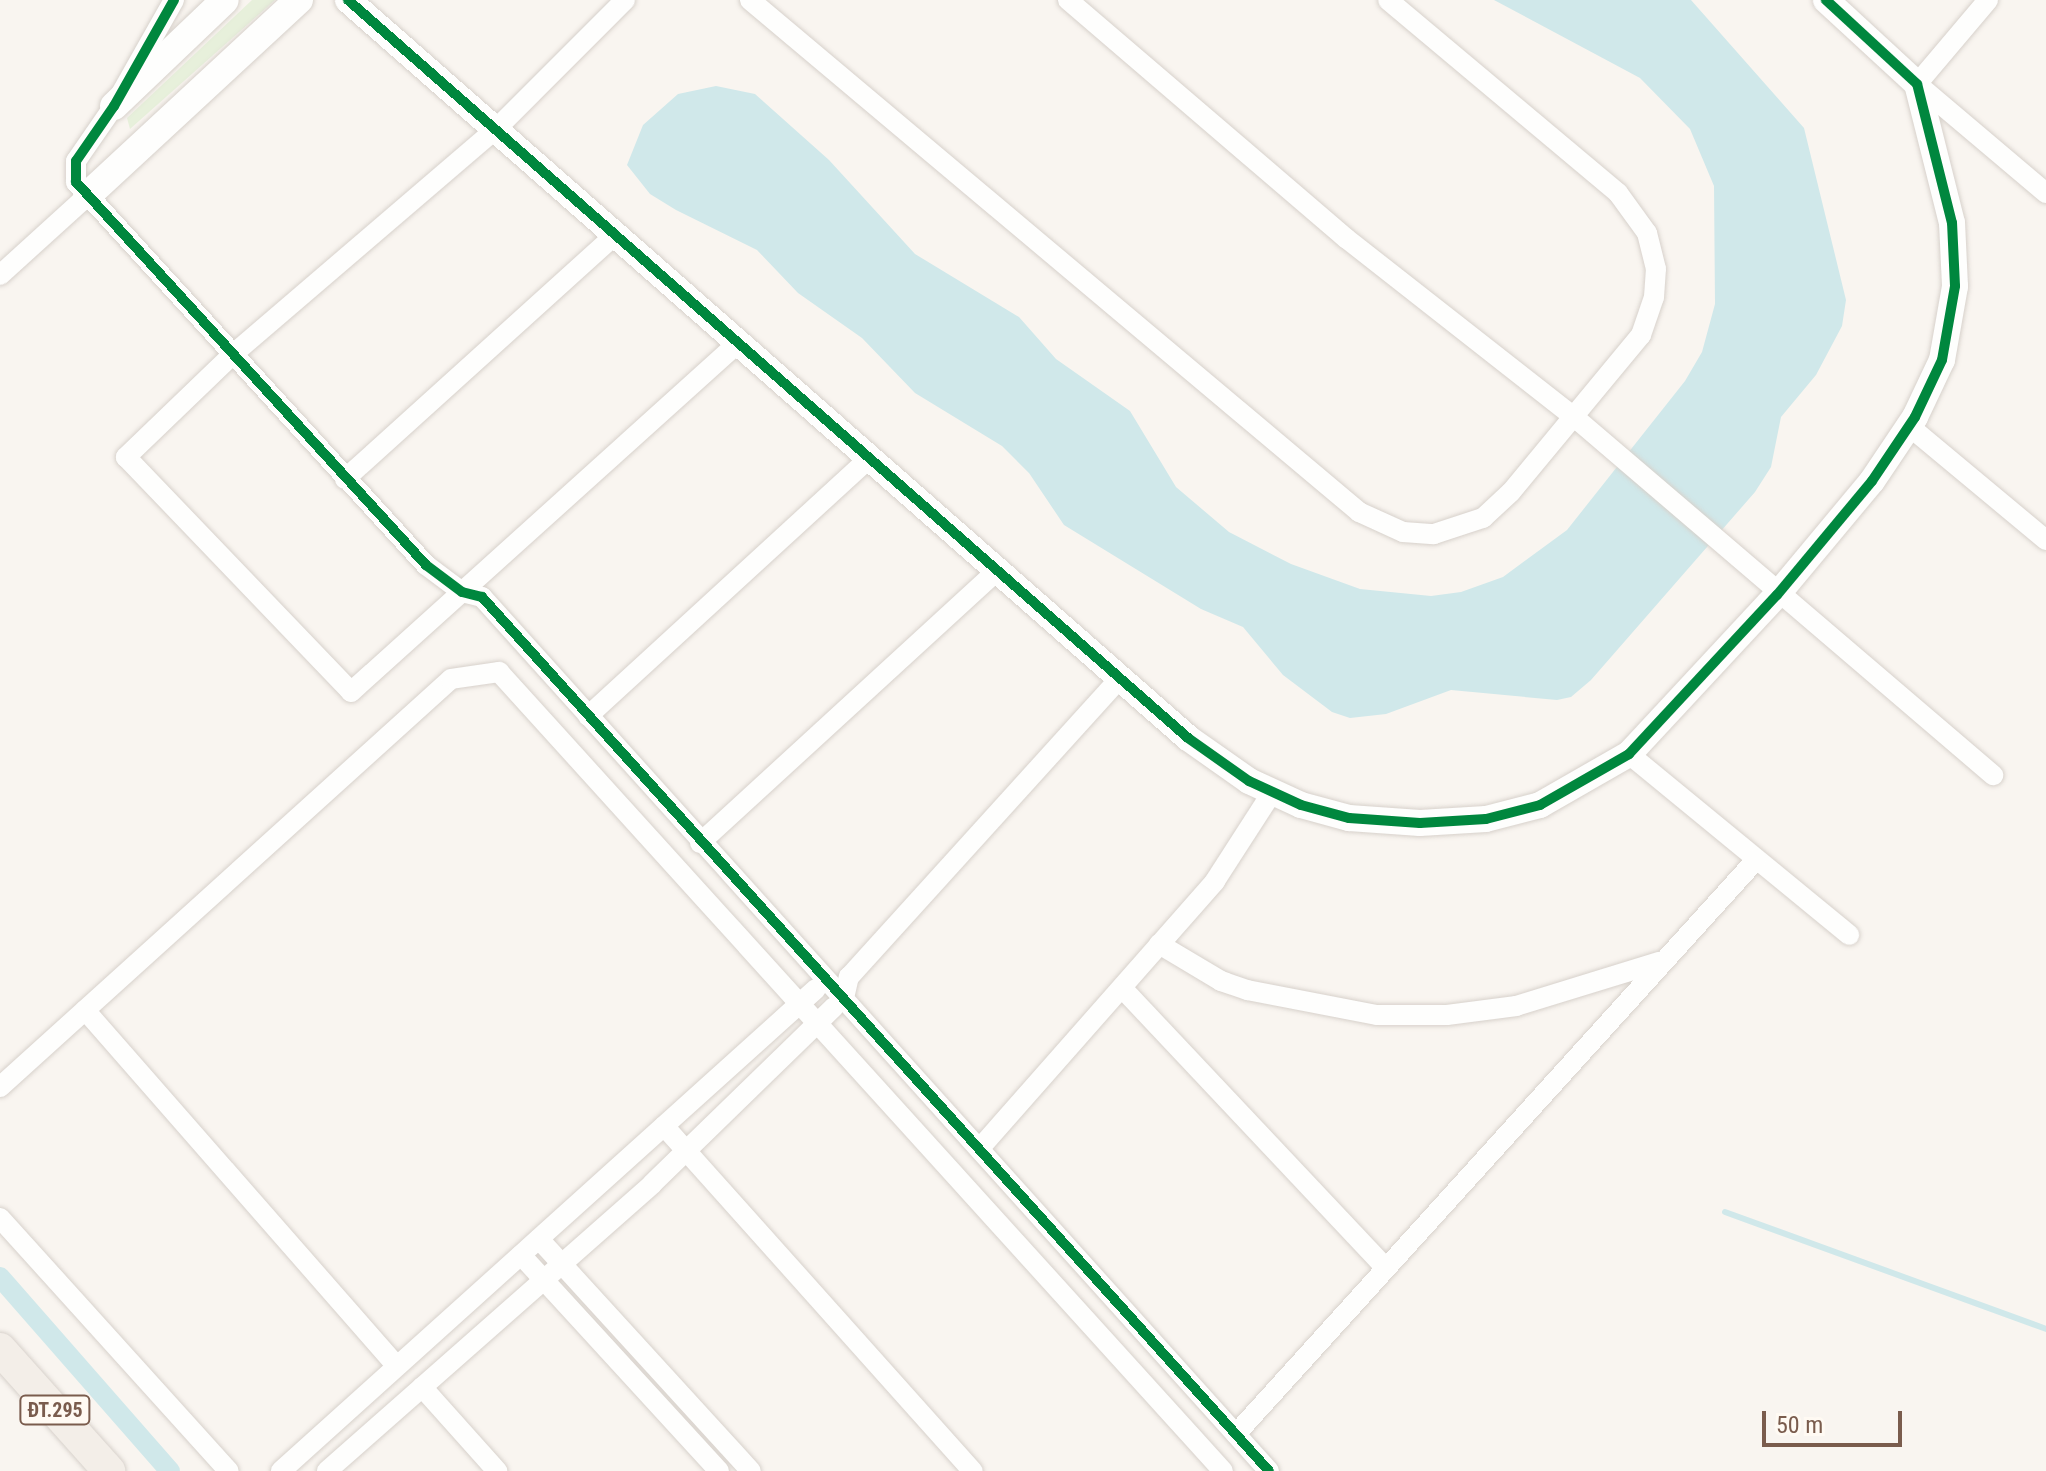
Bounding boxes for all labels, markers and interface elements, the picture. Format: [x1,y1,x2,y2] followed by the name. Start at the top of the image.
[19,1394,91,1426] road number: ĐT.295
[1766,1395,1906,1445] scale bar
[1776,1411,1823,1439] text: 50 m

